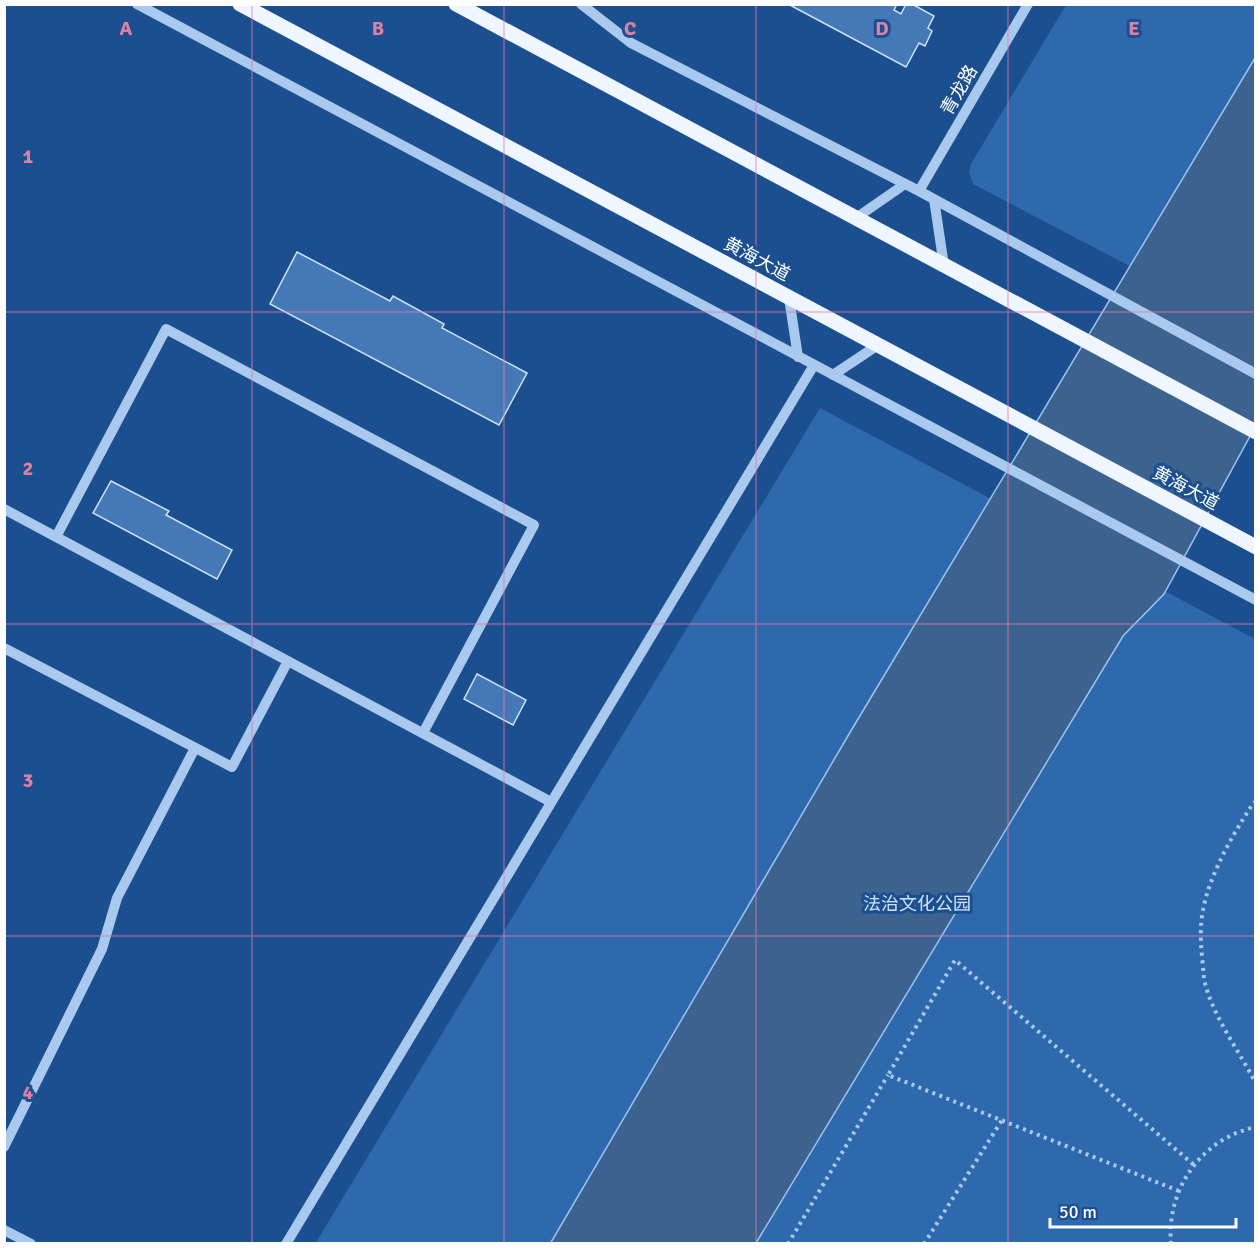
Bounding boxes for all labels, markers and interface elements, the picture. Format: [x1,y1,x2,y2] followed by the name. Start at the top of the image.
[120,16,133,41] text: A
[372,16,384,41] text: B
[624,16,636,41] text: C
[875,16,889,41] text: D
[1128,16,1140,41] text: E
[936,61,982,119] street label: 青龙路
[23,144,34,169] text: 1
[720,232,794,286] street label: 黄海大道
[23,456,33,481] text: 2
[1149,461,1223,515] street label: 黄海大道
[23,768,33,793] text: 3
[863,893,971,915] park label: 法治文化公园
[23,1080,34,1105] text: 4
[1050,1191,1236,1229] scale bar
[1059,1201,1097,1223] text: 50 m

